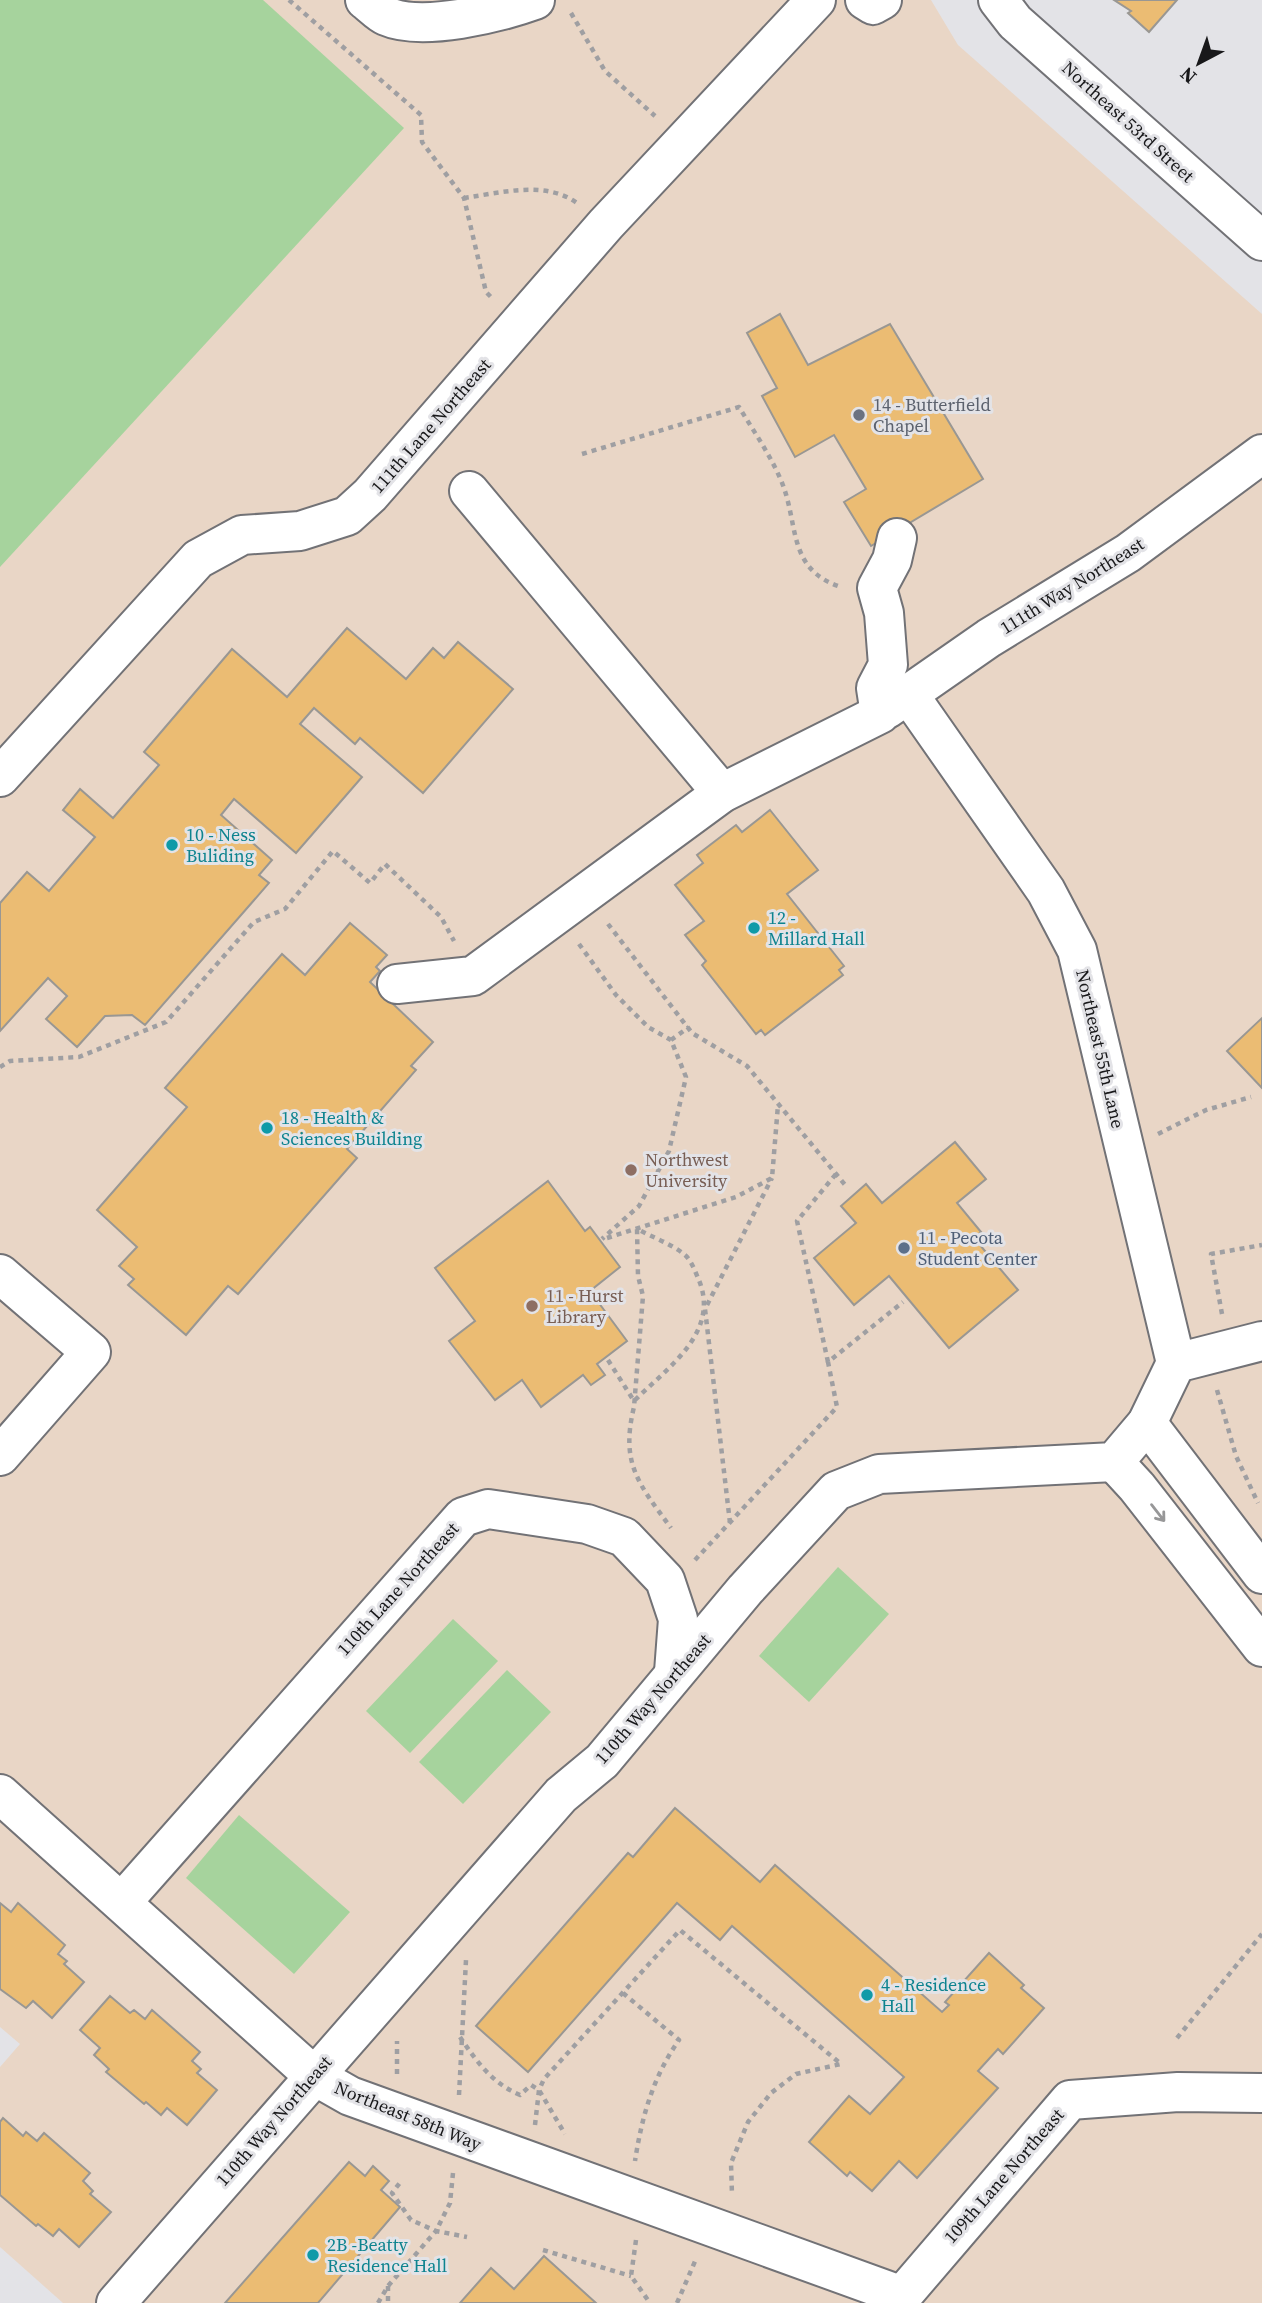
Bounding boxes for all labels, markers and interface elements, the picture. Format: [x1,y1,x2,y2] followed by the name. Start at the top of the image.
[1164,28,1234,98] north arrow
[1058,57,1198,187] street label: Northeast 53rd Street
[365,353,496,499] street label: 111th Lane Northeast
[873,392,991,438] place label: 14 - Butterfield Chapel
[851,407,867,423] marker: 14 - Butterfield Chapel
[995,531,1148,640] street label: 111th Way Northeast
[186,822,256,868] place label: 10 - Ness Buliding
[164,837,180,853] marker: 10 - Ness Buliding
[768,905,865,951] place label: 12 - Millard Hall
[746,920,762,936] marker: 12 - Millard Hall
[1070,967,1131,1131] street label: Northeast 55th Lane
[281,1105,422,1151] place label: 18 - Health & Sciences Building
[259,1120,275,1136] marker: 18 - Health & Sciences Building
[645,1147,728,1193] place label: Northwest University
[623,1162,639,1178] marker: Northwest University
[918,1225,1038,1271] place label: 11 - Pecota Student Center
[896,1240,912,1256] marker: 11 - Pecota Student Center
[546,1283,624,1329] place label: 11 - Hurst Library
[524,1298,540,1314] marker: 11 - Hurst Library
[1151,1504,1166,1522] one-way arrow
[331,1517,464,1661] street label: 110th Lane Northeast
[589,1628,716,1769] street label: 110th Way Northeast
[881,1972,986,2018] place label: 4 - Residence Hall
[859,1987,875,2003] marker: 4 - Residence Hall
[210,2050,337,2191] street label: 110th Way Northeast
[331,2075,486,2157] street label: Northeast 58th Way
[938,2103,1069,2249] street label: 109th Lane Northeast
[327,2232,447,2278] place label: 2B -Beatty Residence Hall
[305,2247,321,2263] marker: 2B -Beatty Residence Hall

